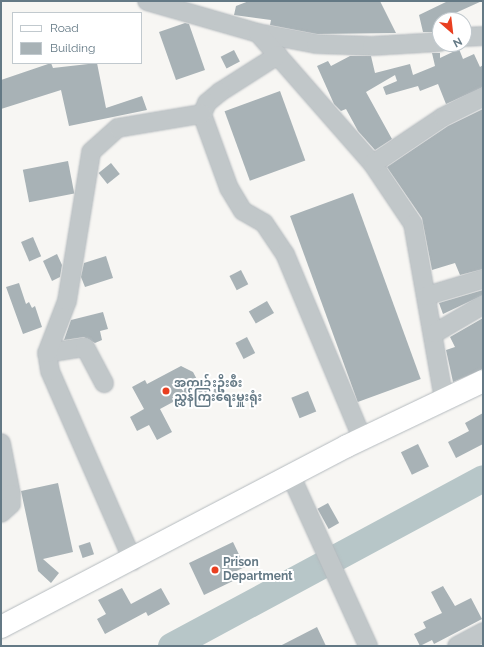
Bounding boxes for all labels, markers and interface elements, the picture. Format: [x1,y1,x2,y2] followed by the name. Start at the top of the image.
[12,12,142,64] legend
[432,12,472,52] north arrow
[50,21,79,35] text: Road
[451,34,464,50] text: N
[50,41,96,55] text: Building
[174,377,262,405] place label: အကျဉ်းဦးစီး ညွှန်ကြးရေးမှူးရုံး
[161,386,171,396] marker: အကျဉ်းဦးစီး ညွှန်ကြးရေးမှူးရုံး
[223,556,293,584] place label: Prison Department
[210,565,220,575] marker: Prison Department

